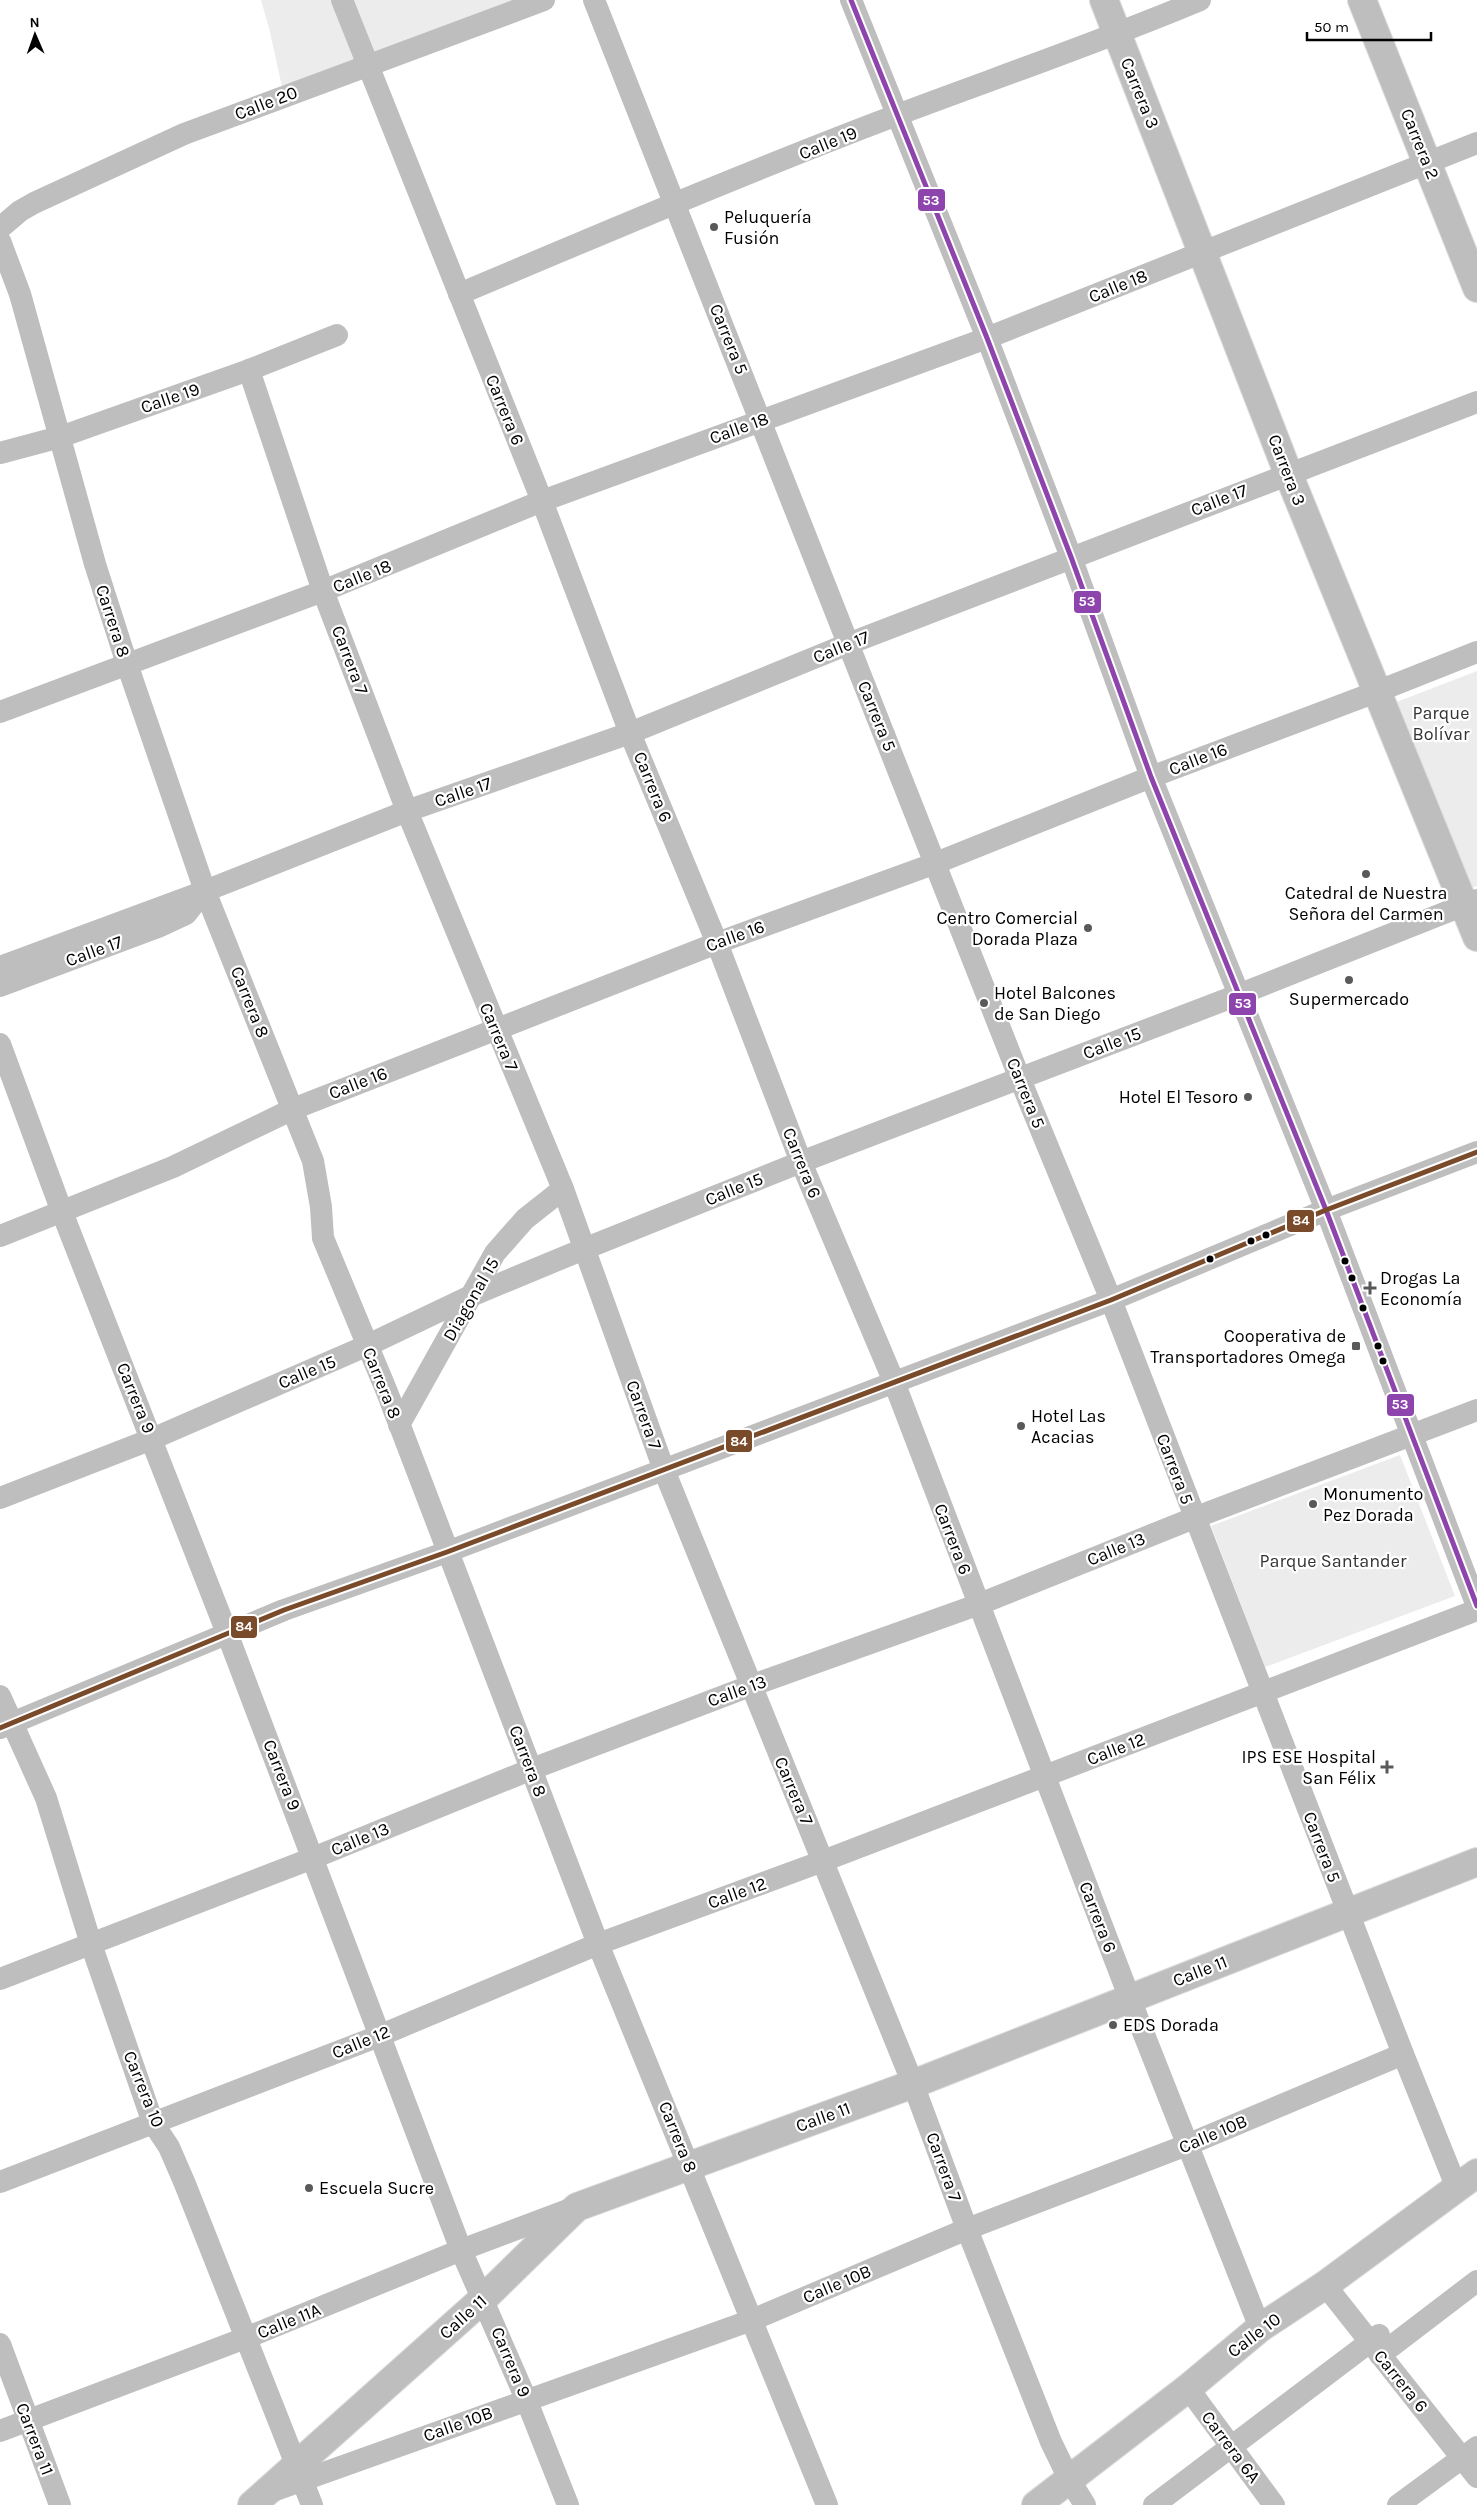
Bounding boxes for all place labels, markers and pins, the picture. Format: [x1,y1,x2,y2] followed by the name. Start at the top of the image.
[724,206,812,249] place label: Peluquería Fusión
[708,221,720,233] marker: Peluquería Fusión
[1360,868,1372,880] marker: Catedral de Nuestra Señora del Carmen
[1285,882,1447,925] place label: Catedral de Nuestra Señora del Carmen
[936,907,1078,950] place label: Centro Comercial Dorada Plaza
[1082,922,1094,934] marker: Centro Comercial Dorada Plaza
[1343,974,1355,986] marker: Supermercado
[994,982,1116,1025] place label: Hotel Balcones de San Diego
[1289,988,1409,1010] place label: Supermercado
[978,997,990,1009] marker: Hotel Balcones de San Diego
[1119,1086,1238,1108] place label: Hotel El Tesoro
[1242,1091,1254,1103] marker: Hotel El Tesoro
[1261,1230,1271,1240] unlabelled marker
[1246,1236,1256,1246] unlabelled marker
[1205,1254,1215,1264] unlabelled marker
[1340,1256,1350,1266] unlabelled marker
[1380,1267,1462,1310] place label: Drogas La Economía
[1347,1273,1357,1283] unlabelled marker
[1364,1282,1376,1294] marker: Drogas La Economía
[1358,1303,1368,1313] unlabelled marker
[1150,1325,1346,1368] place label: Cooperativa de Transportadores Omega
[1350,1340,1362,1352] marker: Cooperativa de Transportadores Omega
[1373,1341,1383,1351] unlabelled marker
[1378,1356,1388,1366] unlabelled marker
[1031,1405,1106,1448] place label: Hotel Las Acacias
[1015,1420,1027,1432] marker: Hotel Las Acacias
[1323,1483,1423,1526] place label: Monumento Pez Dorada
[1307,1498,1319,1510] marker: Monumento Pez Dorada
[1242,1746,1376,1789] place label: IPS ESE Hospital San Félix
[1380,1760,1394,1774] marker: IPS ESE Hospital San Félix
[1123,2014,1219,2036] place label: EDS Dorada
[1107,2019,1119,2031] marker: EDS Dorada
[319,2177,434,2199] place label: Escuela Sucre
[303,2182,315,2194] marker: Escuela Sucre

